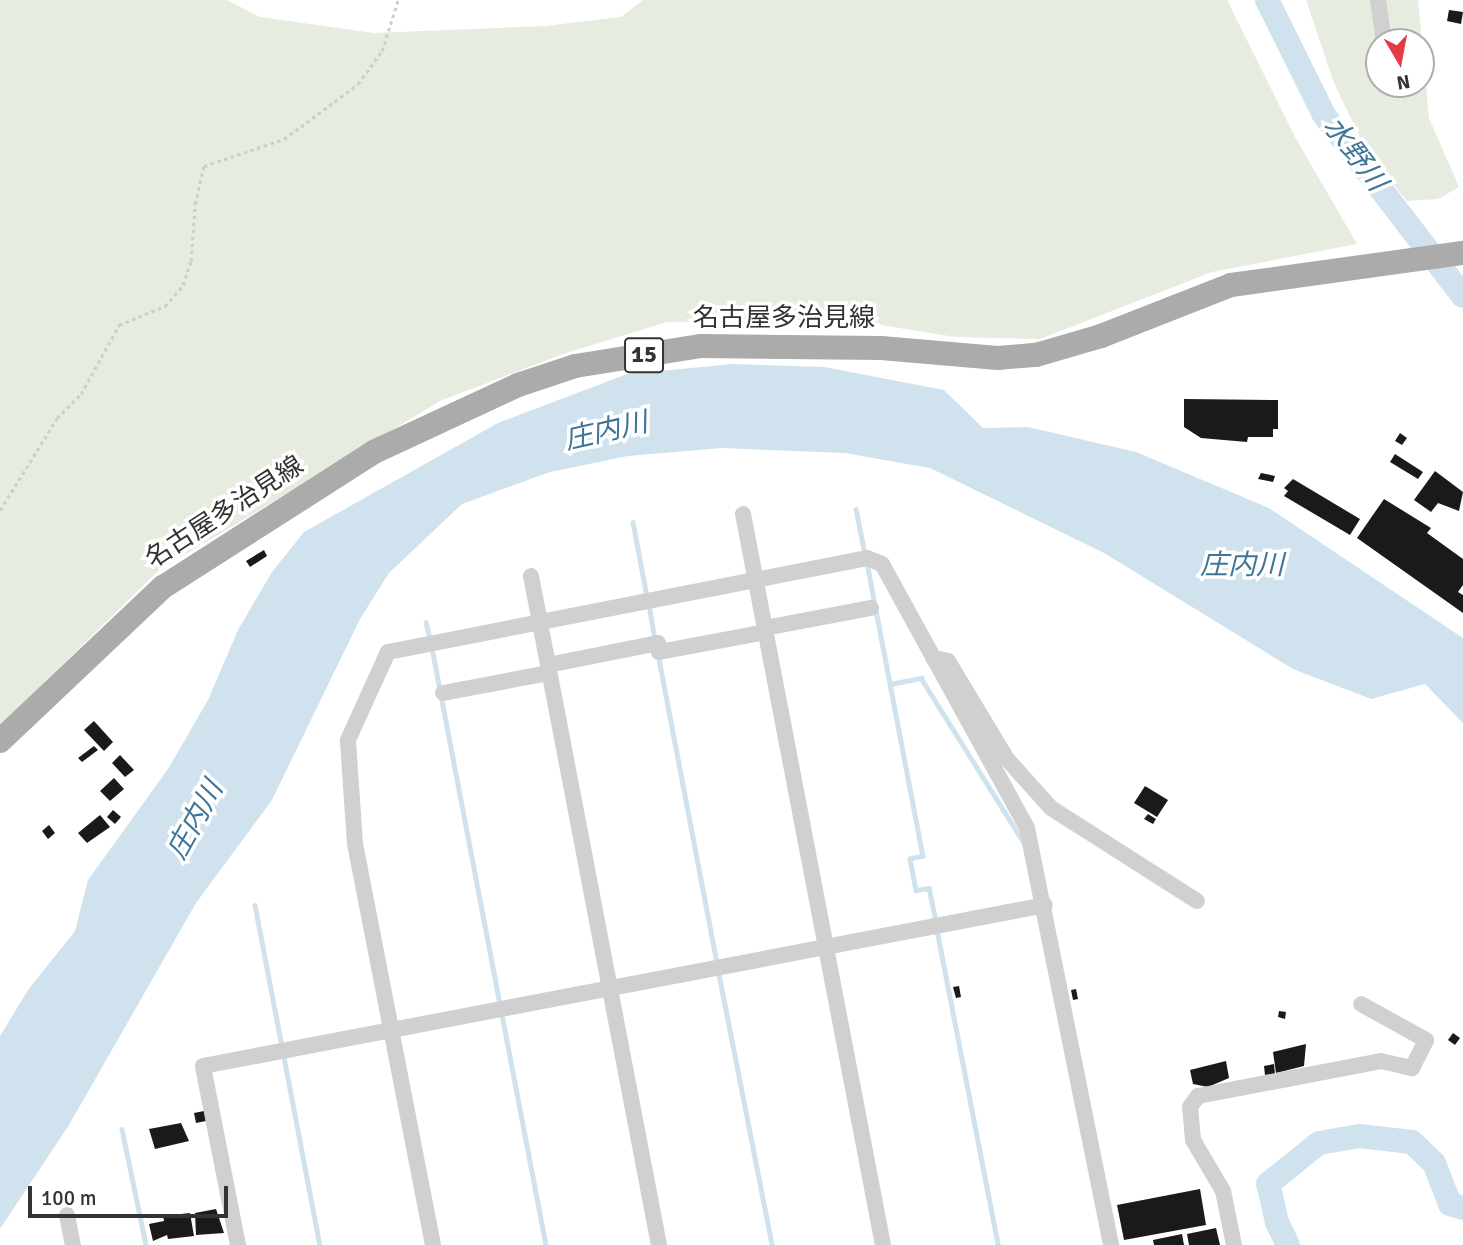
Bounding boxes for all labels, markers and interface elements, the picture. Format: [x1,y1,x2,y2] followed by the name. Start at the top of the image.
[1365,28,1435,98] north arrow
[1395,69,1412,95] text: N
[1316,110,1394,198] water label: 水野川
[693,303,875,335] street label: 名古屋多治見線
[623,334,665,376] road number: 15
[561,405,651,457] water label: 庄内川
[140,450,310,576] street label: 名古屋多治見線
[1200,548,1284,582] water label: 庄内川
[160,775,230,865] water label: 庄内川
[32,1172,231,1216] scale bar
[41,1185,96,1211] text: 100 m

